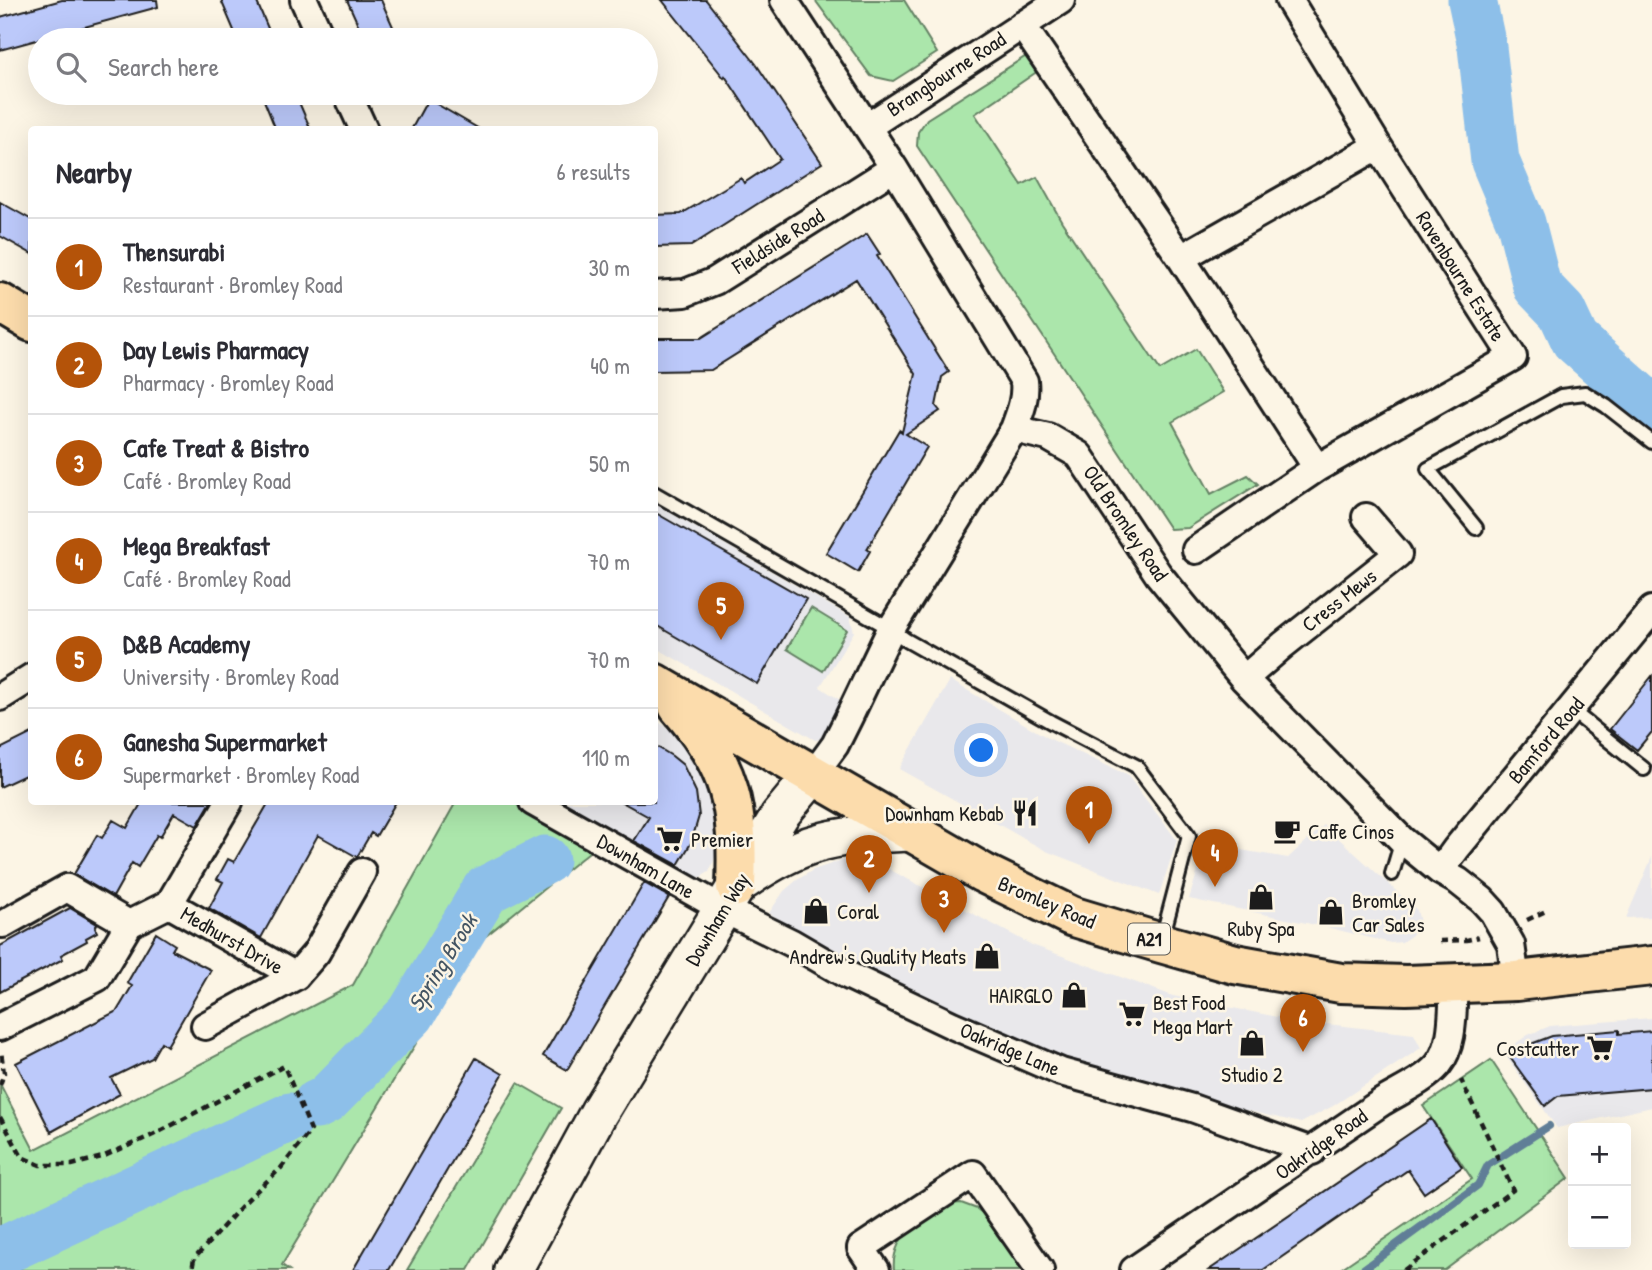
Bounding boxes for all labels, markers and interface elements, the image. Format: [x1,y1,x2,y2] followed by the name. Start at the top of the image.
[881,25,1011,123] street label: Brangbourne Road
[28,28,658,105] search box
[52,48,90,86] icon: search
[108,49,219,84] text: Search here
[56,152,132,192] text: Nearby
[557,156,630,187] text: 6 results
[726,201,829,281] street label: Fieldside Road
[1409,205,1513,347] street label: Ravenbourne Estate
[123,234,225,269] text: Thensurabi
[75,252,83,283] text: 1
[588,252,630,283] text: 30 m
[123,269,342,300] text: Restaurant · Bromley Road
[123,332,309,367] text: Day Lewis Pharmacy
[74,350,84,381] text: 2
[590,350,630,381] text: 40 m
[123,367,334,398] text: Pharmacy · Bromley Road
[123,430,309,465] text: Cafe Treat & Bistro
[74,448,84,479] text: 3
[589,448,630,479] text: 50 m
[1077,459,1175,587] street label: Old Bromley Road
[123,465,291,496] text: Café · Bromley Road
[123,528,270,563] text: Mega Breakfast
[75,546,83,577] text: 4
[587,546,630,577] text: 70 m
[1296,562,1382,638] street label: Cress Mews
[123,563,291,594] text: Café · Bromley Road
[698,582,744,640] pin: 5
[123,626,250,661] text: D&B Academy
[74,644,84,675] text: 5
[587,644,630,675] text: 70 m
[123,661,339,692] text: University · Bromley Road
[1501,691,1591,789] street label: Bamford Road
[123,724,327,759] text: Ganesha Supermarket
[964,733,998,767] your location
[74,742,84,773] text: 6
[582,742,630,773] text: 110 m
[123,759,359,790] text: Supermarket · Bromley Road
[1066,786,1112,844] pin: 1
[1010,798,1040,828] restaurant icon: Downham Kebab
[885,799,1004,828] place label: Downham Kebab
[1272,816,1302,846] cafe icon: Caffe Cinos
[1308,817,1394,846] place label: Caffe Cinos
[655,824,685,854] supermarket icon: Premier
[691,825,753,854] place label: Premier
[592,827,700,905] street label: Downham Lane
[1192,829,1238,887] pin: 4
[846,835,892,893] pin: 2
[678,867,756,971] street label: Downham Way
[994,868,1100,936] street label: Bromley Road
[921,875,967,933] pin: 3
[1246,882,1276,912] shop icon: Ruby Spa
[1352,886,1425,939] place label: Bromley Car Sales
[801,896,831,926] shop icon: Coral
[837,897,879,926] place label: Coral
[1316,897,1346,927] shop icon: Bromley Car Sales
[175,899,289,981] street label: Medhurst Drive
[400,906,486,1017] water label: Spring Brook
[1227,914,1295,943] place label: Ruby Spa
[1128,923,1170,954] road number: A21
[972,941,1002,971] shop icon: Andrew's Quality Meats
[790,942,966,971] place label: Andrew's Quality Meats
[1059,980,1089,1010] shop icon: HAIRGLO
[989,981,1053,1010] place label: HAIRGLO
[1153,988,1233,1041] place label: Best Food Mega Mart
[1280,994,1326,1052] pin: 6
[1117,999,1147,1029] supermarket icon: Best Food Mega Mart
[956,1015,1064,1083] street label: Oakridge Lane
[1237,1028,1267,1058] shop icon: Studio 2
[1585,1033,1615,1063] supermarket icon: Costcutter
[1496,1034,1579,1063] place label: Costcutter
[1221,1060,1283,1089] place label: Studio 2
[1269,1102,1373,1186] street label: Oakridge Road
[1568,1123,1631,1249] map controls
[1568,1123,1631,1186] button: +
[1568,1186,1631,1249] button: −

